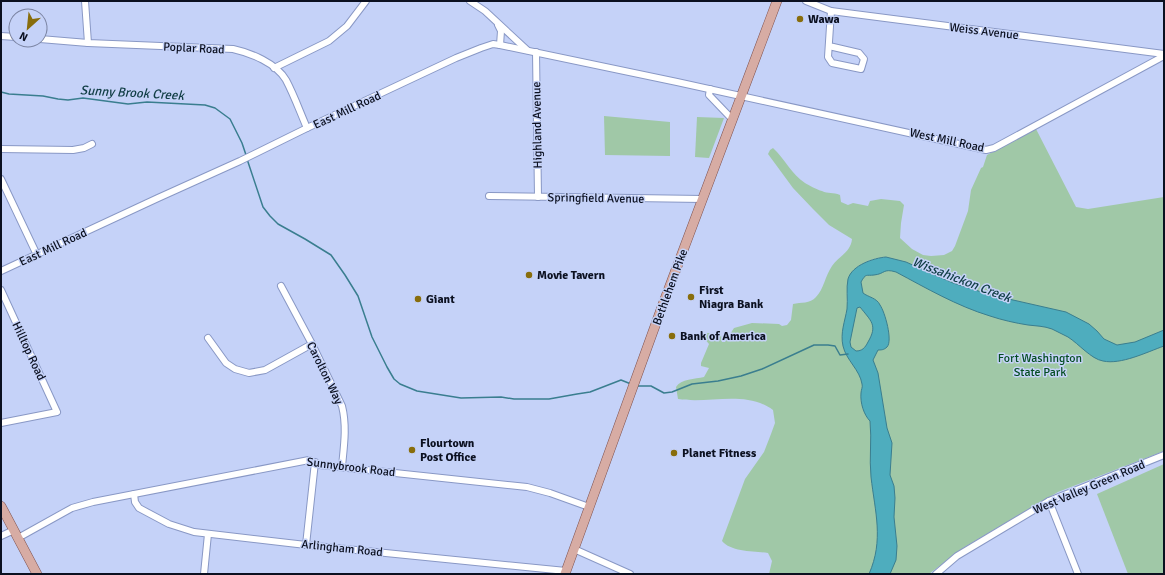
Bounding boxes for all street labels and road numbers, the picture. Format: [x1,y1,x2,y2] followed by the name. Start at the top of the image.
[948,20,1019,43] street label: Weiss Avenue
[163,39,225,58] street label: Poplar Road
[529,81,546,169] street label: Highland Avenue
[311,88,383,133] street label: East Mill Road
[908,125,986,156] street label: West Mill Road
[547,190,644,207] street label: Springfield Avenue
[17,225,89,270] street label: East Mill Road
[650,247,691,327] street label: Bethlehem Pike
[8,319,49,383] street label: Hilltop Road
[303,339,346,407] street label: Carolton Way
[306,455,396,480] street label: Sunnybrook Road
[1031,457,1147,518] street label: West Valley Green Road
[300,537,383,560] street label: Arlingham Road

